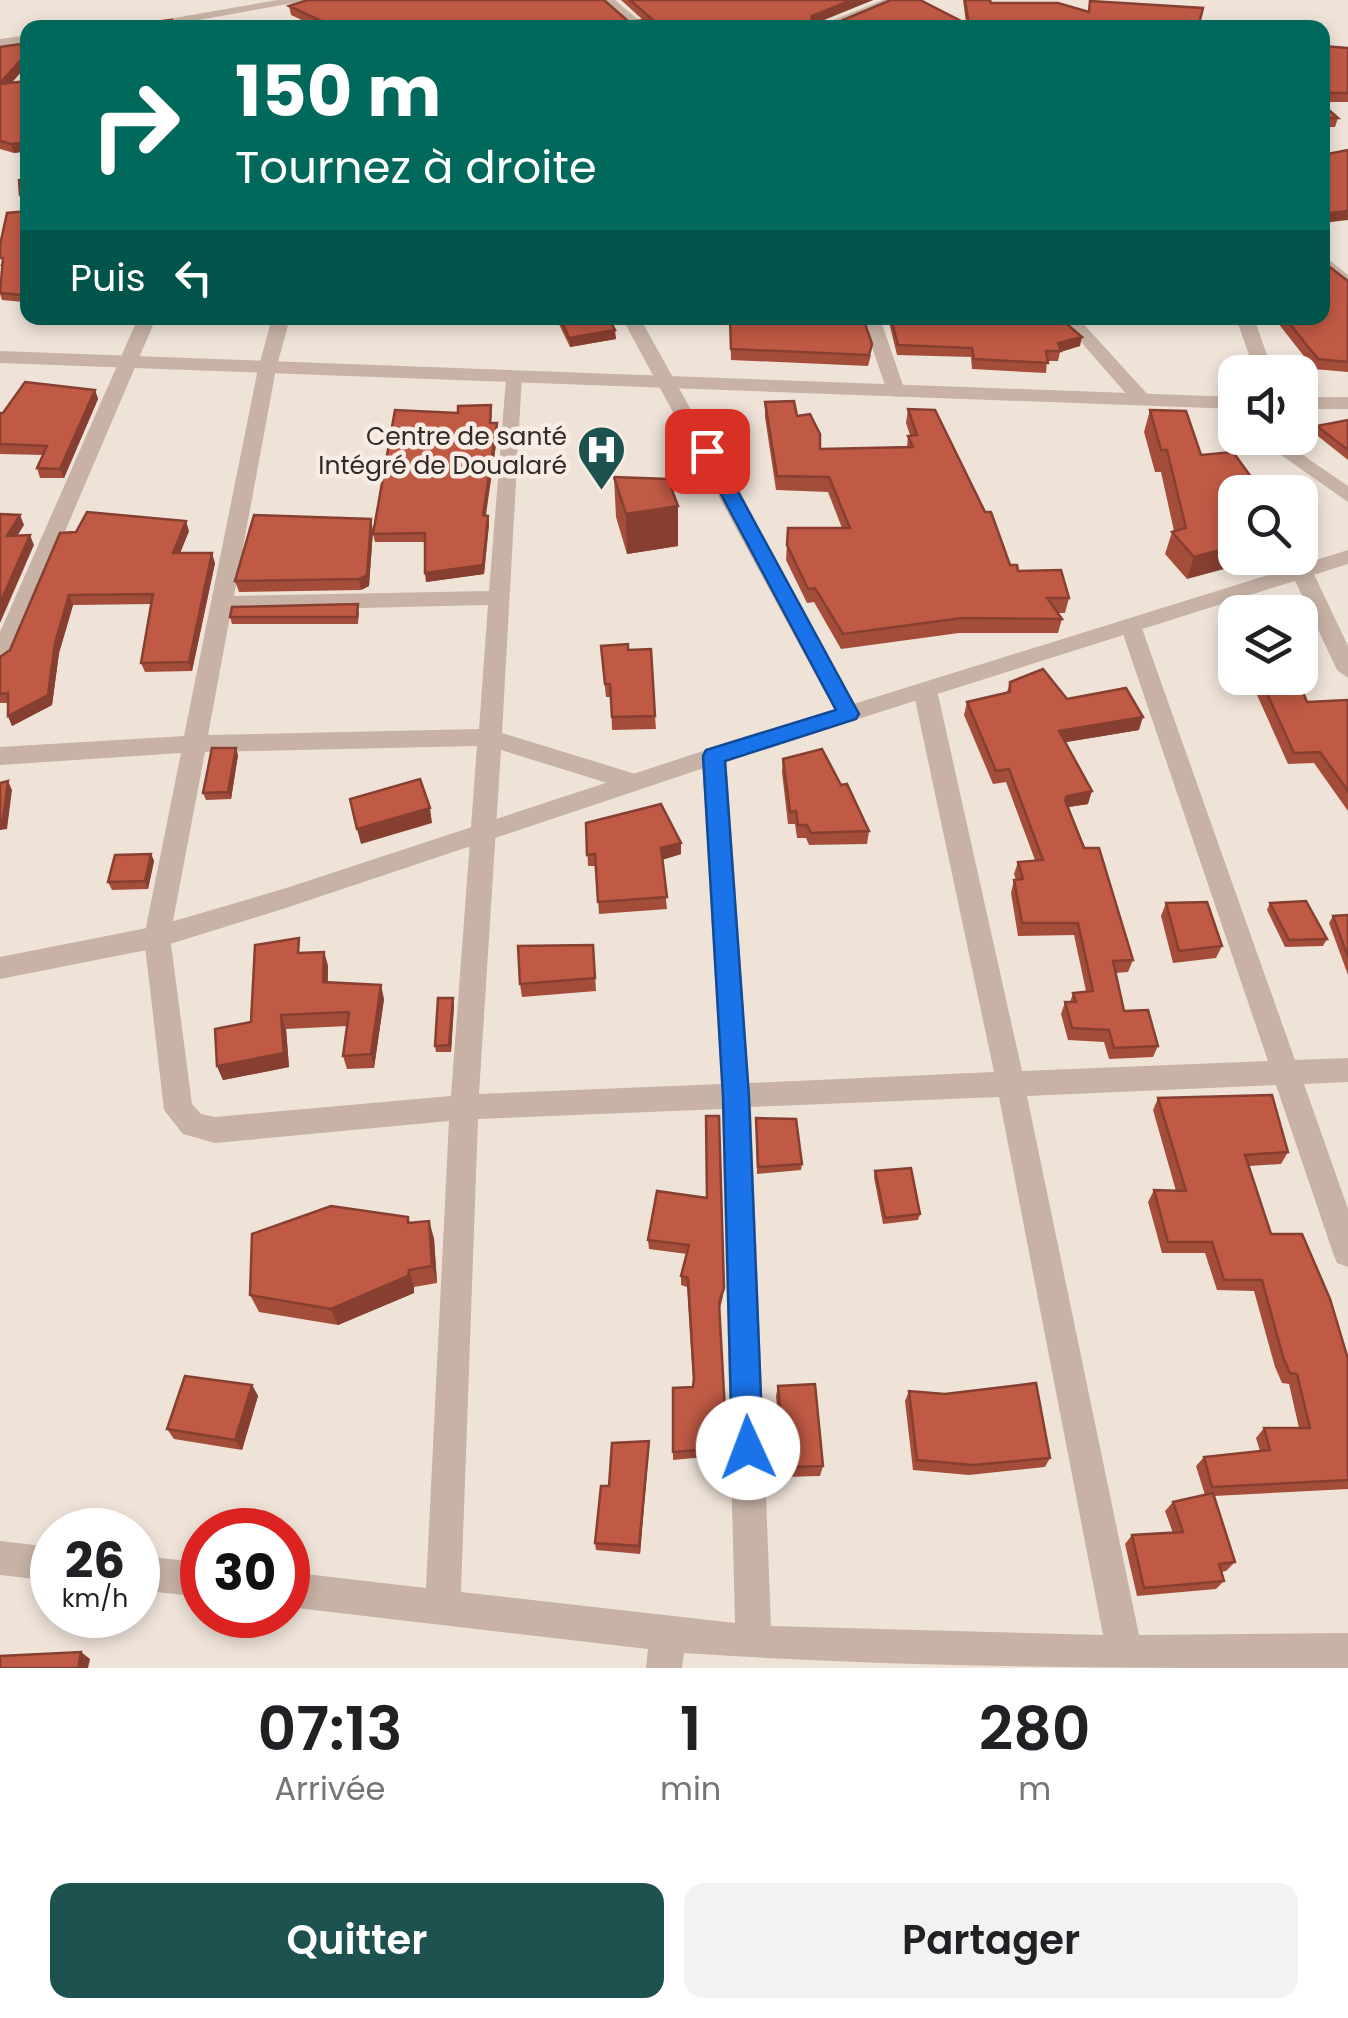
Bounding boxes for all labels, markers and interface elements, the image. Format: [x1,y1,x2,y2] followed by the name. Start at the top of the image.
[235,42,441,141] text: 150 m
[70,60,200,190] icon: right
[235,136,597,199] text: Tournez à droite
[166,250,221,305] icon: left
[70,251,146,304] text: Puis
[1218,355,1318,695] map controls
[1218,355,1318,455] button: sound
[665,409,750,494] pin
[318,419,567,483] place label: Centre de santé Intégré de Doualaré
[576,424,628,492] hospital icon: Centre de santé Intégré de Doualaré
[680,424,735,479] icon: arrive
[1218,475,1318,575] button: search
[1218,595,1318,695] button: layers
[696,1396,800,1500] position arrow
[180,1508,310,1638] speed limit sign: 30
[65,1525,125,1596] text: 26
[62,1581,128,1616] text: km/h
[257,1687,403,1771] text: 07:13
[680,1687,702,1771] text: 1
[979,1687,1091,1771] text: 280
[275,1766,385,1811] text: Arrivée
[660,1766,721,1811] text: min
[1018,1766,1051,1811] text: m
[50,1883,664,1998] button: Quitter
[684,1883,1298,1998] button: Partager

